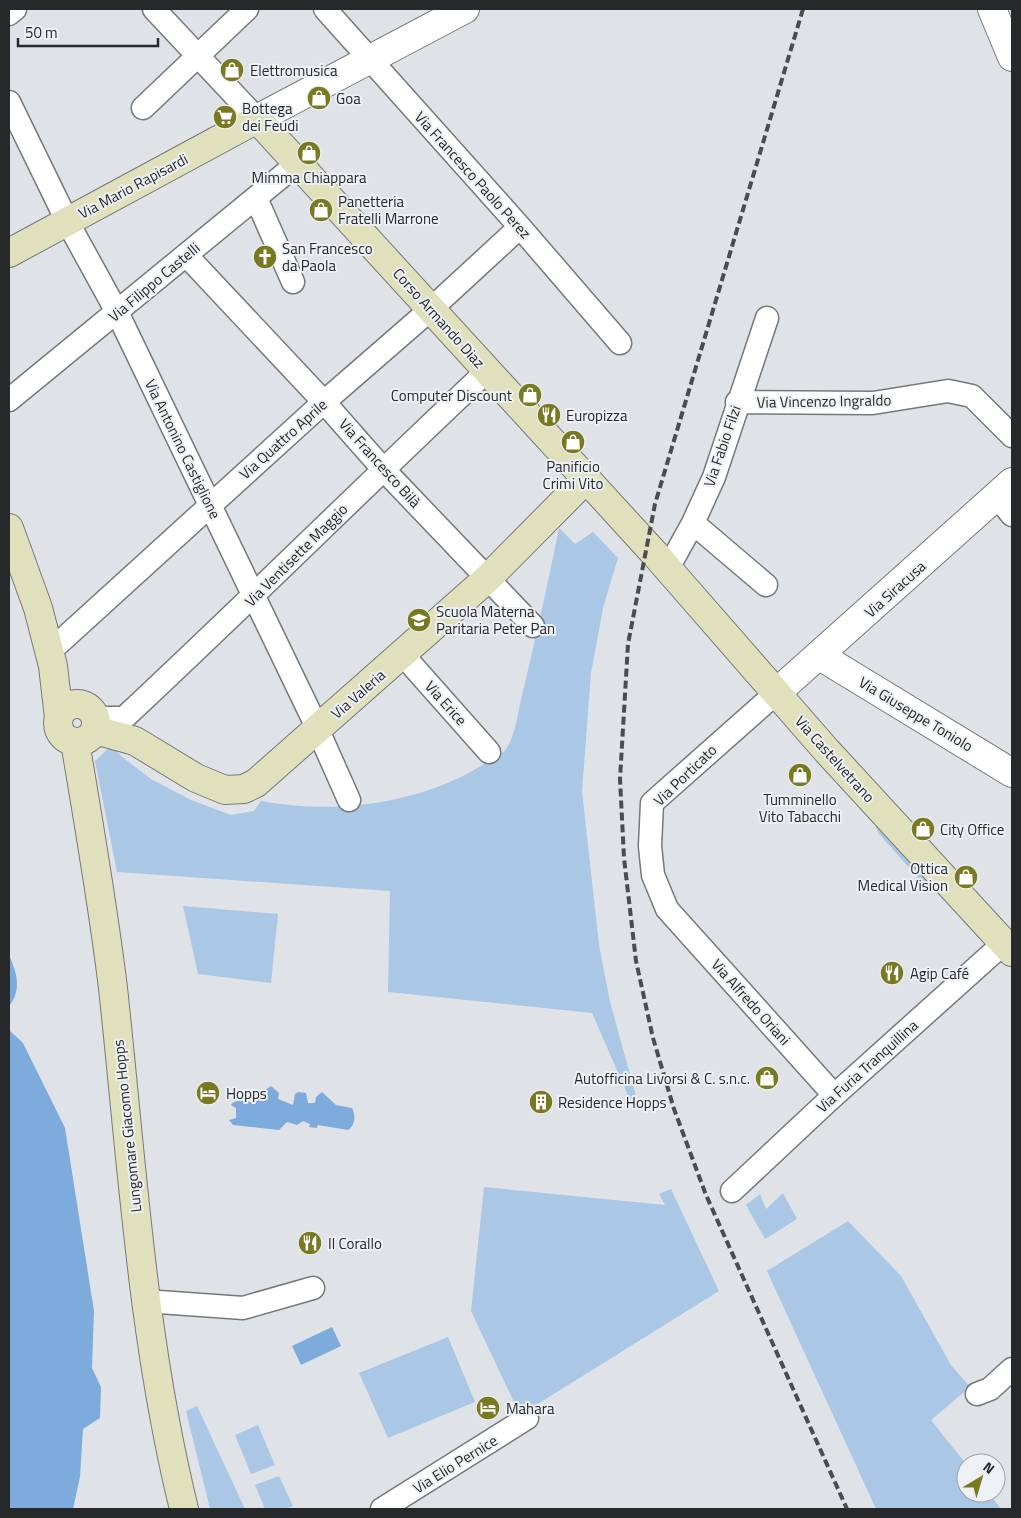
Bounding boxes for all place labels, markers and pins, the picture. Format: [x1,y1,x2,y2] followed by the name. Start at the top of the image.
[219,57,245,83] shop icon: Elettromusica
[250,59,338,82] place label: Elettromusica
[306,85,332,111] shop icon: Goa
[336,87,361,110] place label: Goa
[242,97,298,137] place label: Bottega dei Feudi
[212,104,238,130] supermarket icon: Bottega dei Feudi
[296,140,322,166] shop icon: Mimma Chiappara
[252,166,367,189] place label: Mimma Chiappara
[338,190,439,230] place label: Panetteria Fratelli Marrone
[308,197,334,223] shop icon: Panetteria Fratelli Marrone
[282,237,373,277] place label: San Francesco da Paola
[252,244,278,270] church icon: San Francesco da Paola
[517,382,543,408] shop icon: Computer Discount
[391,384,513,407] place label: Computer Discount
[536,402,562,428] restaurant icon: Europizza
[566,404,628,427] place label: Europizza
[560,429,586,455] shop icon: Panificio Crimi Vito
[543,455,604,495] place label: Panificio Crimi Vito
[436,600,555,640] place label: Scuola Materna Paritaria Peter Pan
[406,607,432,633] school or university icon: Scuola Materna Paritaria Peter Pan
[787,762,813,788] shop icon: Tumminello Vito Tabacchi
[759,788,841,828] place label: Tumminello Vito Tabacchi
[910,816,936,842] shop icon: City Office
[940,818,1004,841] place label: City Office
[858,857,948,897] place label: Ottica Medical Vision
[953,864,979,890] shop icon: Ottica Medical Vision
[879,960,905,986] restaurant icon: Agip Café
[910,962,969,985] place label: Agip Café
[754,1065,780,1091] shop icon: Autofficina Livorsi & C. s.n.c.
[574,1067,750,1090] place label: Autofficina Livorsi & C. s.n.c.
[195,1080,221,1106] hotel icon: Hopps
[226,1082,267,1105] place label: Hopps
[528,1089,554,1115] building icon: Residence Hopps
[558,1091,667,1114] place label: Residence Hopps
[297,1230,323,1256] restaurant icon: Il Corallo
[328,1232,382,1255] place label: Il Corallo
[475,1395,501,1421] hotel icon: Mahara
[506,1397,555,1420] place label: Mahara

